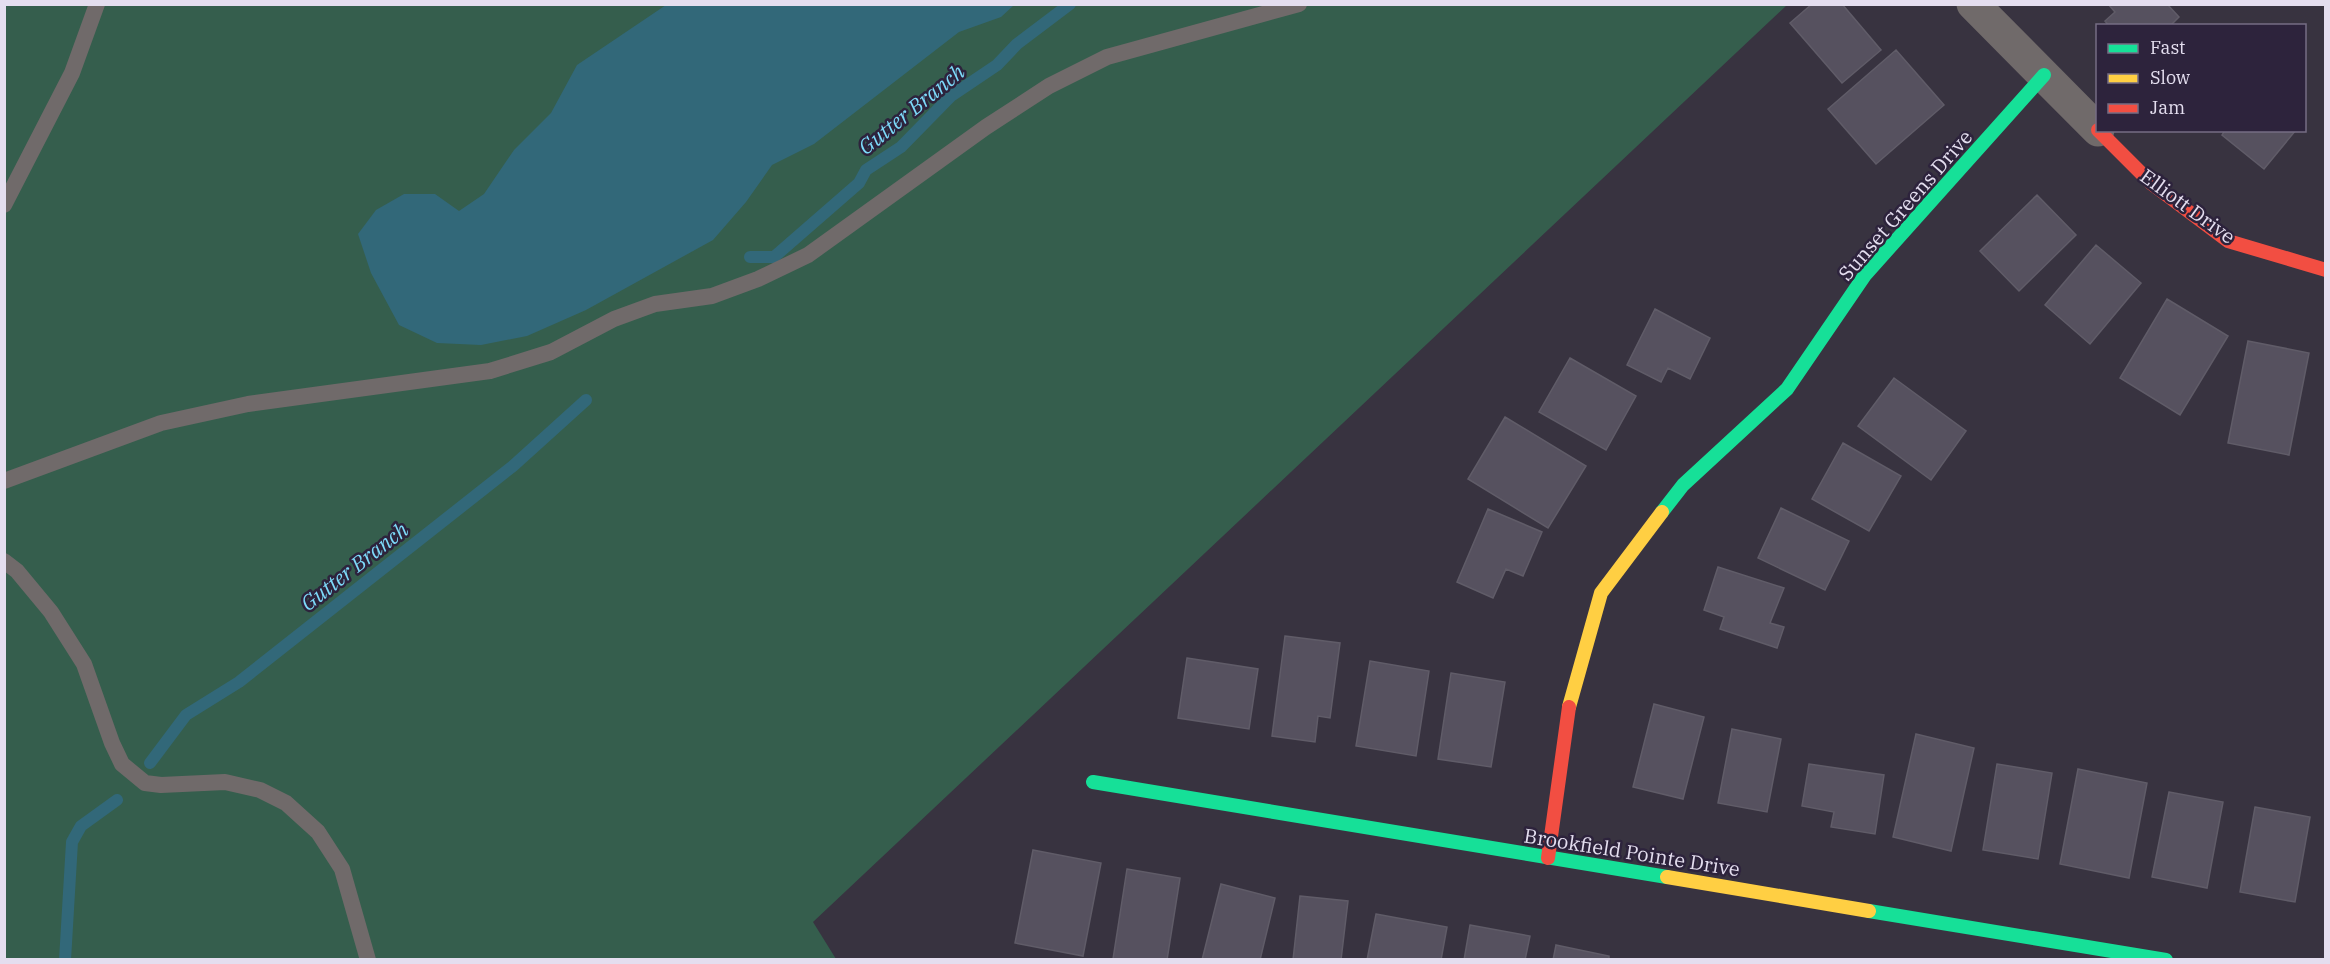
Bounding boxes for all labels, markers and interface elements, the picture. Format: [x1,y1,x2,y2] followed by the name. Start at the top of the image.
[2096,24,2306,132] legend
[2150,36,2185,59] text: Fast
[852,57,970,161] water label: Gutter Branch
[2150,66,2190,89] text: Slow
[2150,96,2185,119] text: Jam
[1832,124,1978,286] street label: Sunset Greens Drive
[2135,162,2241,250] street label: Elliott Drive
[294,515,414,617] water label: Gutter Branch
[1522,822,1742,882] street label: Brookfield Pointe Drive

